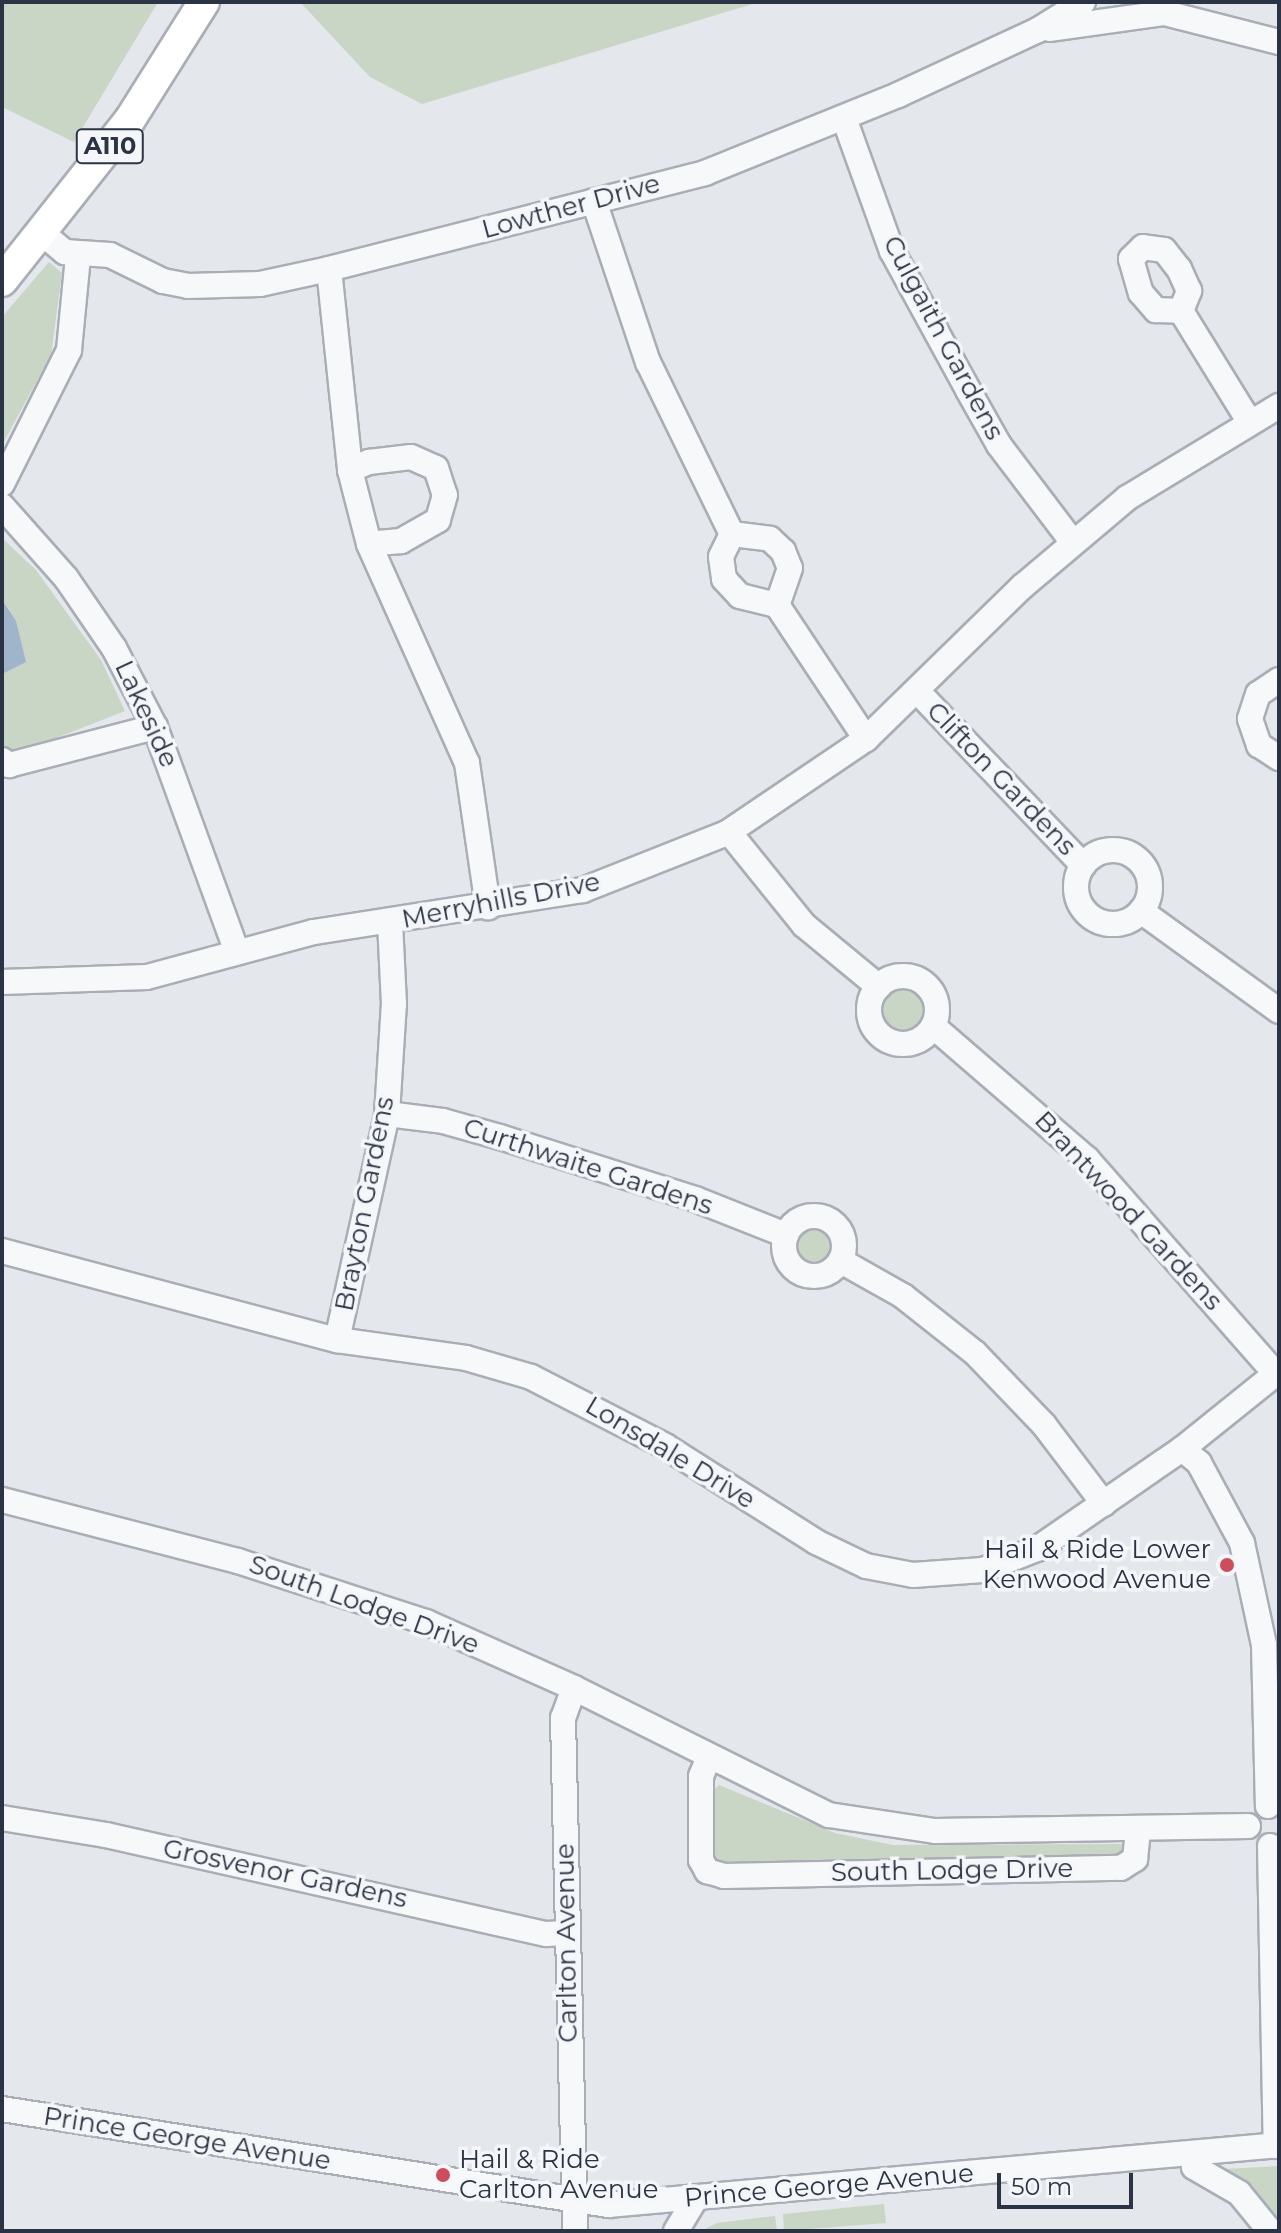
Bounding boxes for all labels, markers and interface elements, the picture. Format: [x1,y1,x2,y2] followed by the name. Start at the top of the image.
[74,126,146,166] road number: A110
[478,168,664,246] street label: Lowther Drive
[876,231,1010,445] street label: Culgaith Gardens
[108,656,184,772] street label: Lakeside
[920,696,1082,862] street label: Clifton Gardens
[399,866,603,936] street label: Merryhills Drive
[329,1094,401,1314] street label: Brayton Gardens
[1028,1105,1228,1317] street label: Brantwood Gardens
[459,1112,717,1222] street label: Curthwaite Gardens
[580,1390,760,1516] street label: Lonsdale Drive
[982,1534,1211,1596] place label: Hail & Ride Lower Kenwood Avenue
[245,1549,483,1661] street label: South Lodge Drive
[1218,1556,1236,1574] marker: Hail & Ride Lower Kenwood Avenue
[160,1833,410,1915] street label: Grosvenor Gardens
[550,1843,584,2043] street label: Carlton Avenue
[831,1853,1073,1889] street label: South Lodge Drive
[41,2101,333,2177] street label: Prince George Avenue
[459,2144,658,2206] place label: Hail & Ride Carlton Avenue
[1001,2157,1137,2207] scale bar
[683,2158,975,2214] street label: Prince George Avenue
[434,2166,452,2184] marker: Hail & Ride Carlton Avenue
[1011,2172,1072,2201] text: 50 m

